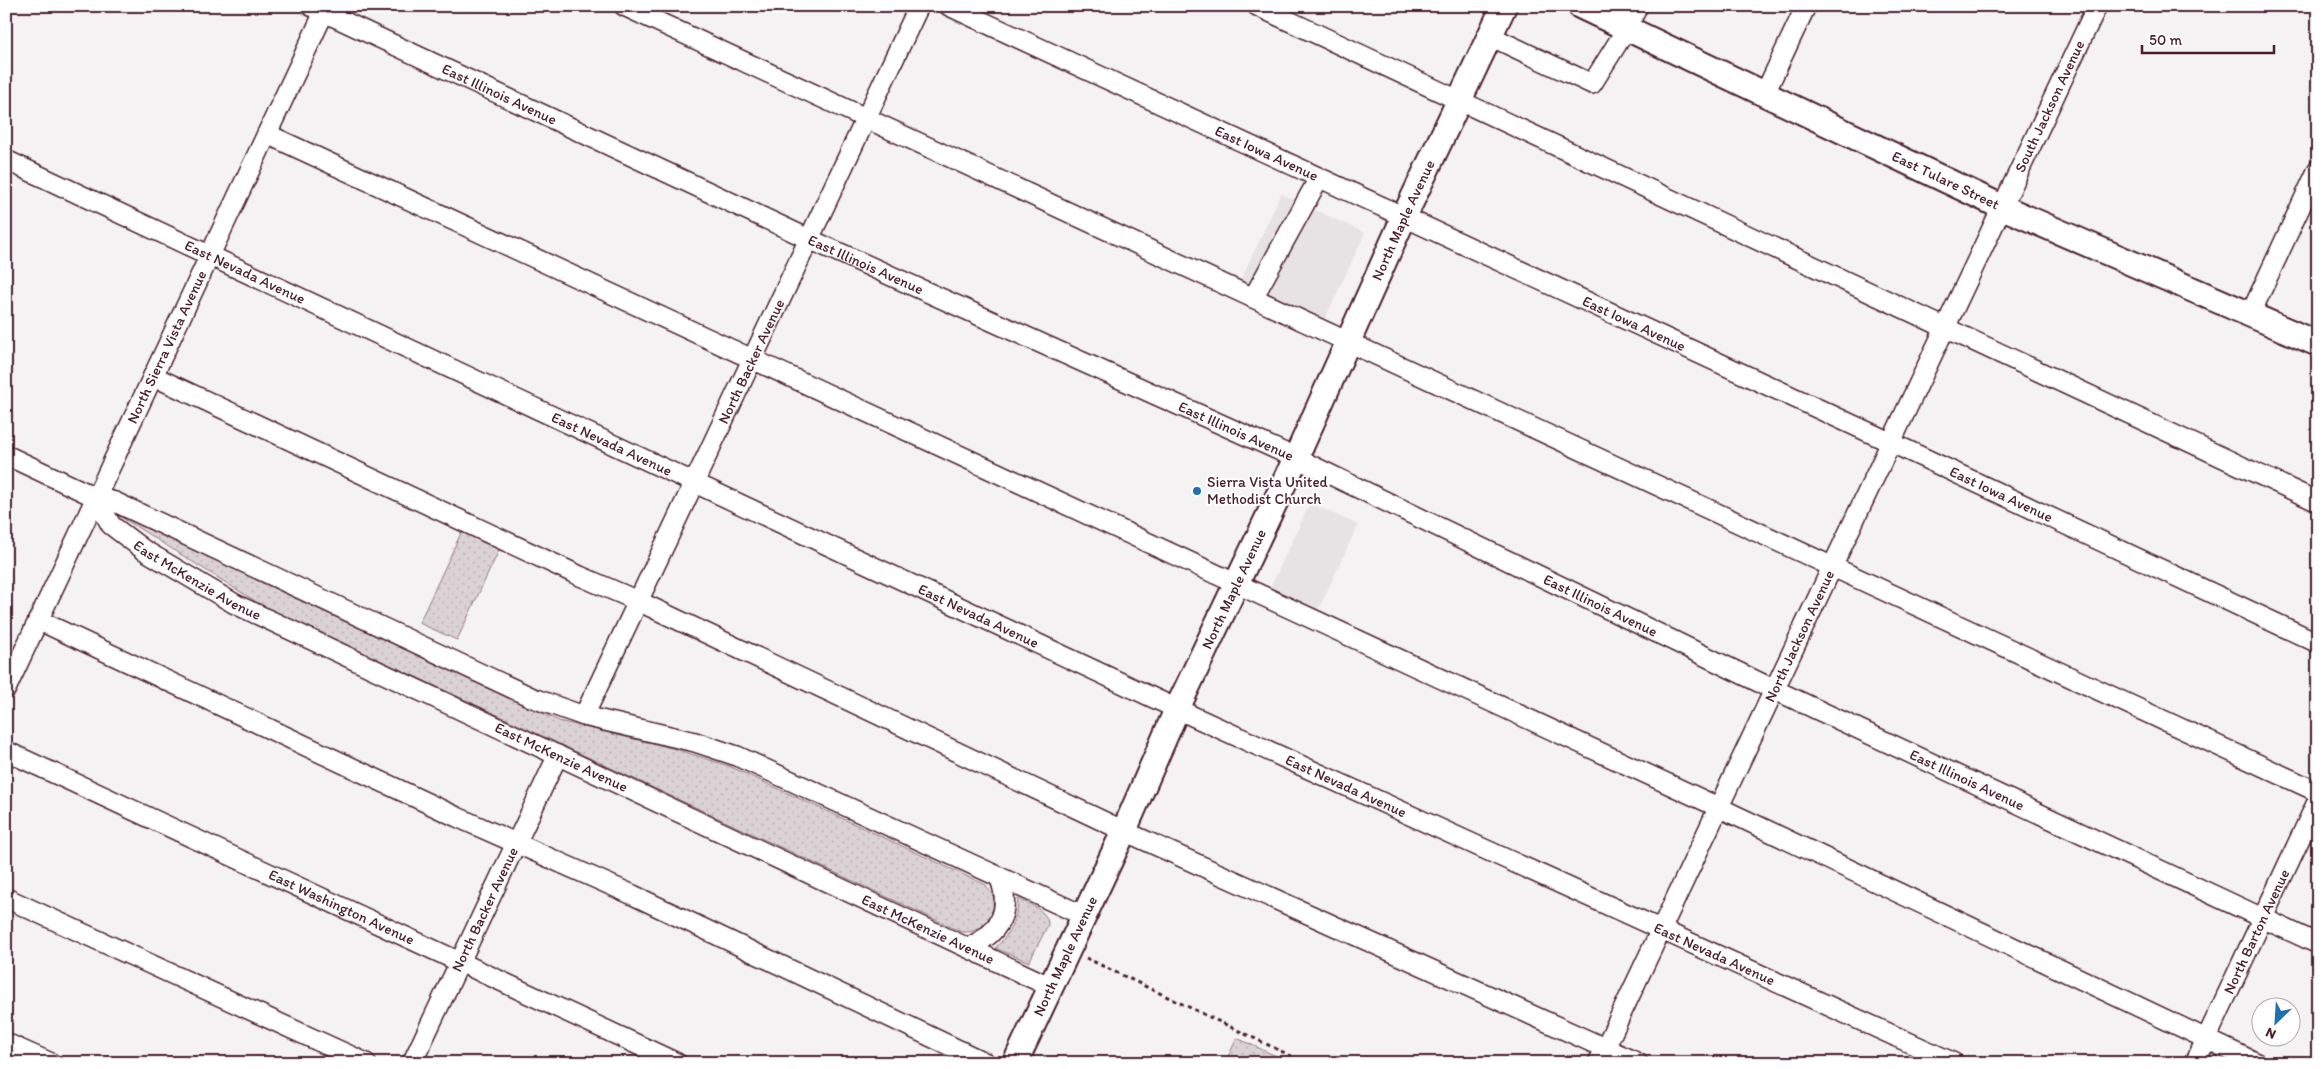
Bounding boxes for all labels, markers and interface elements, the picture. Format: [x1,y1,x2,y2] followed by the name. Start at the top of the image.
[2142,22,2274,54] scale bar
[2149,31,2182,49] text: 50 m
[2011,37,2089,175] street label: South Jackson Avenue
[439,60,560,129] street label: East Illinois Avenue
[1212,121,1321,185] street label: East Iowa Avenue
[1889,147,2003,214] street label: East Tulare Street
[1368,157,1439,283] street label: North Maple Avenue
[805,231,926,298] street label: East Illinois Avenue
[182,236,308,308] street label: East Nevada Avenue
[123,267,210,426] street label: North Sierra Vista Avenue
[1579,292,1689,355] street label: East Iowa Avenue
[714,296,788,427] street label: North Backer Avenue
[1175,397,1297,465] street label: East Illinois Avenue
[549,408,675,480] street label: East Nevada Avenue
[1947,462,2056,526] street label: East Iowa Avenue
[1207,473,1329,508] place label: Sierra Vista United Methodist Church
[1191,485,1203,497] marker: Sierra Vista United Methodist Church
[1198,526,1270,652] street label: North Maple Avenue
[130,536,264,624] street label: East McKenzie Avenue
[1761,567,1838,705] street label: North Jackson Avenue
[1540,570,1660,641] street label: East Illinois Avenue
[915,580,1042,652] street label: East Nevada Avenue
[492,718,631,796] street label: East McKenzie Avenue
[1907,745,2027,814] street label: East Illinois Avenue
[1283,751,1409,821] street label: East Nevada Avenue
[448,844,522,975] street label: North Backer Avenue
[266,865,417,949] street label: East Washington Avenue
[2220,866,2293,997] street label: North Barton Avenue
[859,890,997,968] street label: East McKenzie Avenue
[1029,893,1101,1019] street label: North Maple Avenue
[1651,919,1778,989] street label: East Nevada Avenue
[2252,996,2302,1046] north arrow
[2263,1024,2279,1043] text: N

